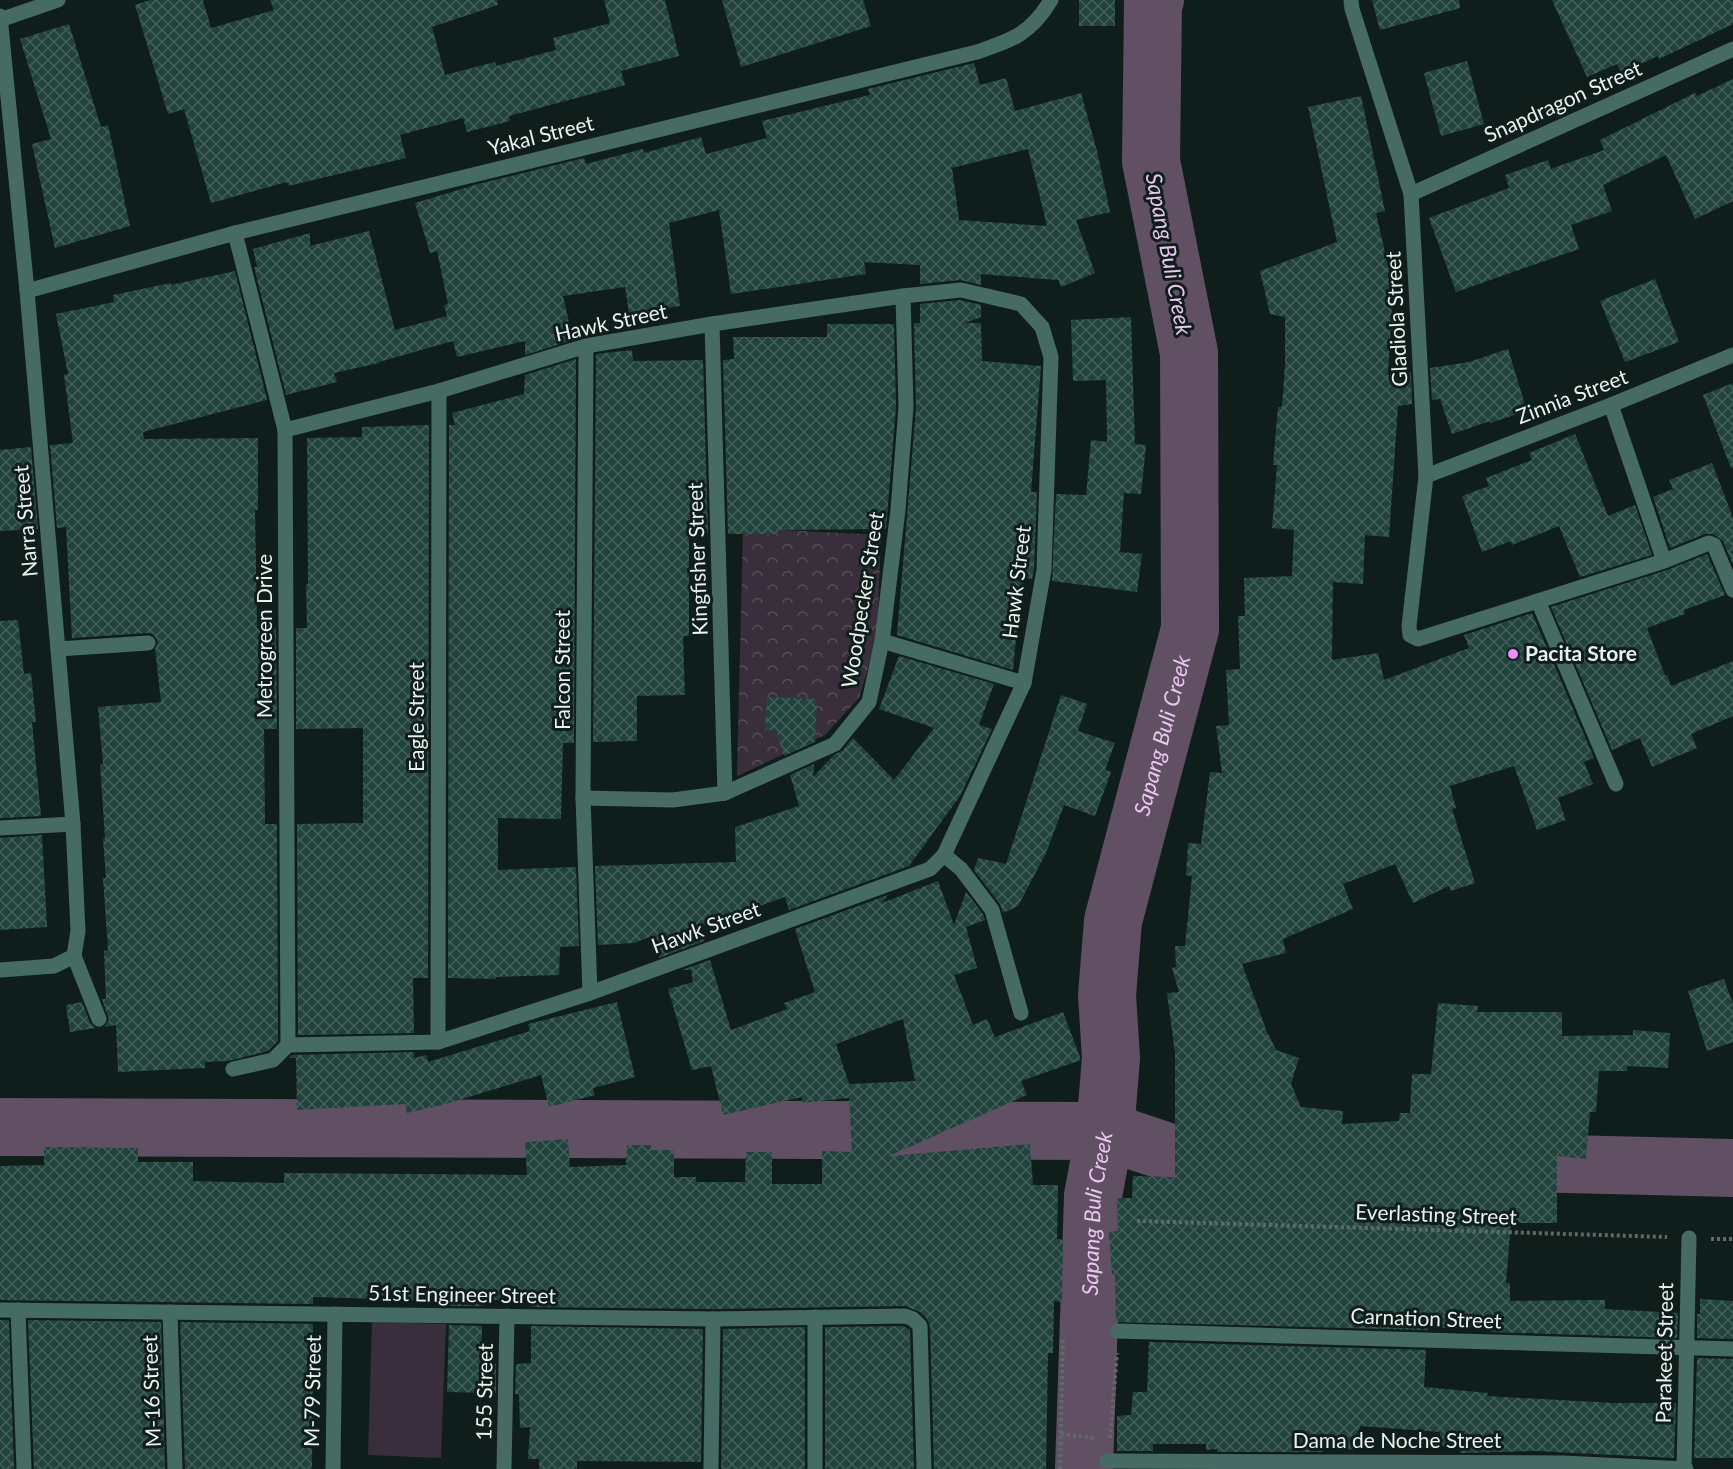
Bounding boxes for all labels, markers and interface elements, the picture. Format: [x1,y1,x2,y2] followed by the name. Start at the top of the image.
[1480,54,1645,147] street label: Snapdragon Street
[485,109,596,160] street label: Yakal Street
[1141,170,1199,338] water label: Sapang Buli Creek
[1379,250,1412,387] street label: Gladiola Street
[552,297,669,346] street label: Hawk Street
[1512,363,1631,428] street label: Zinnia Street
[7,464,42,578] street label: Narra Street
[681,482,712,636] street label: Kingfisher Street
[835,509,888,690] street label: Woodpecker Street
[996,523,1035,640] street label: Hawk Street
[251,554,276,718] street label: Metrogreen Drive
[549,610,574,730] street label: Falcon Street
[1525,640,1637,665] place label: Pacita Store
[1506,647,1520,661] marker: Pacita Store
[1127,651,1196,818] water label: Sapang Buli Creek
[403,661,428,772] street label: Eagle Street
[648,895,764,958] street label: Hawk Street
[1076,1129,1118,1296] water label: Sapang Buli Creek
[1355,1198,1518,1229] street label: Everlasting Street
[368,1279,557,1308] street label: 51st Engineer Street
[1650,1282,1677,1424] street label: Parakeet Street
[1350,1302,1503,1333] street label: Carnation Street
[136,1334,165,1448] street label: M-16 Street
[298,1334,325,1447] street label: M-79 Street
[470,1343,497,1441] street label: 155 Street
[1293,1427,1502,1452] street label: Dama de Noche Street

